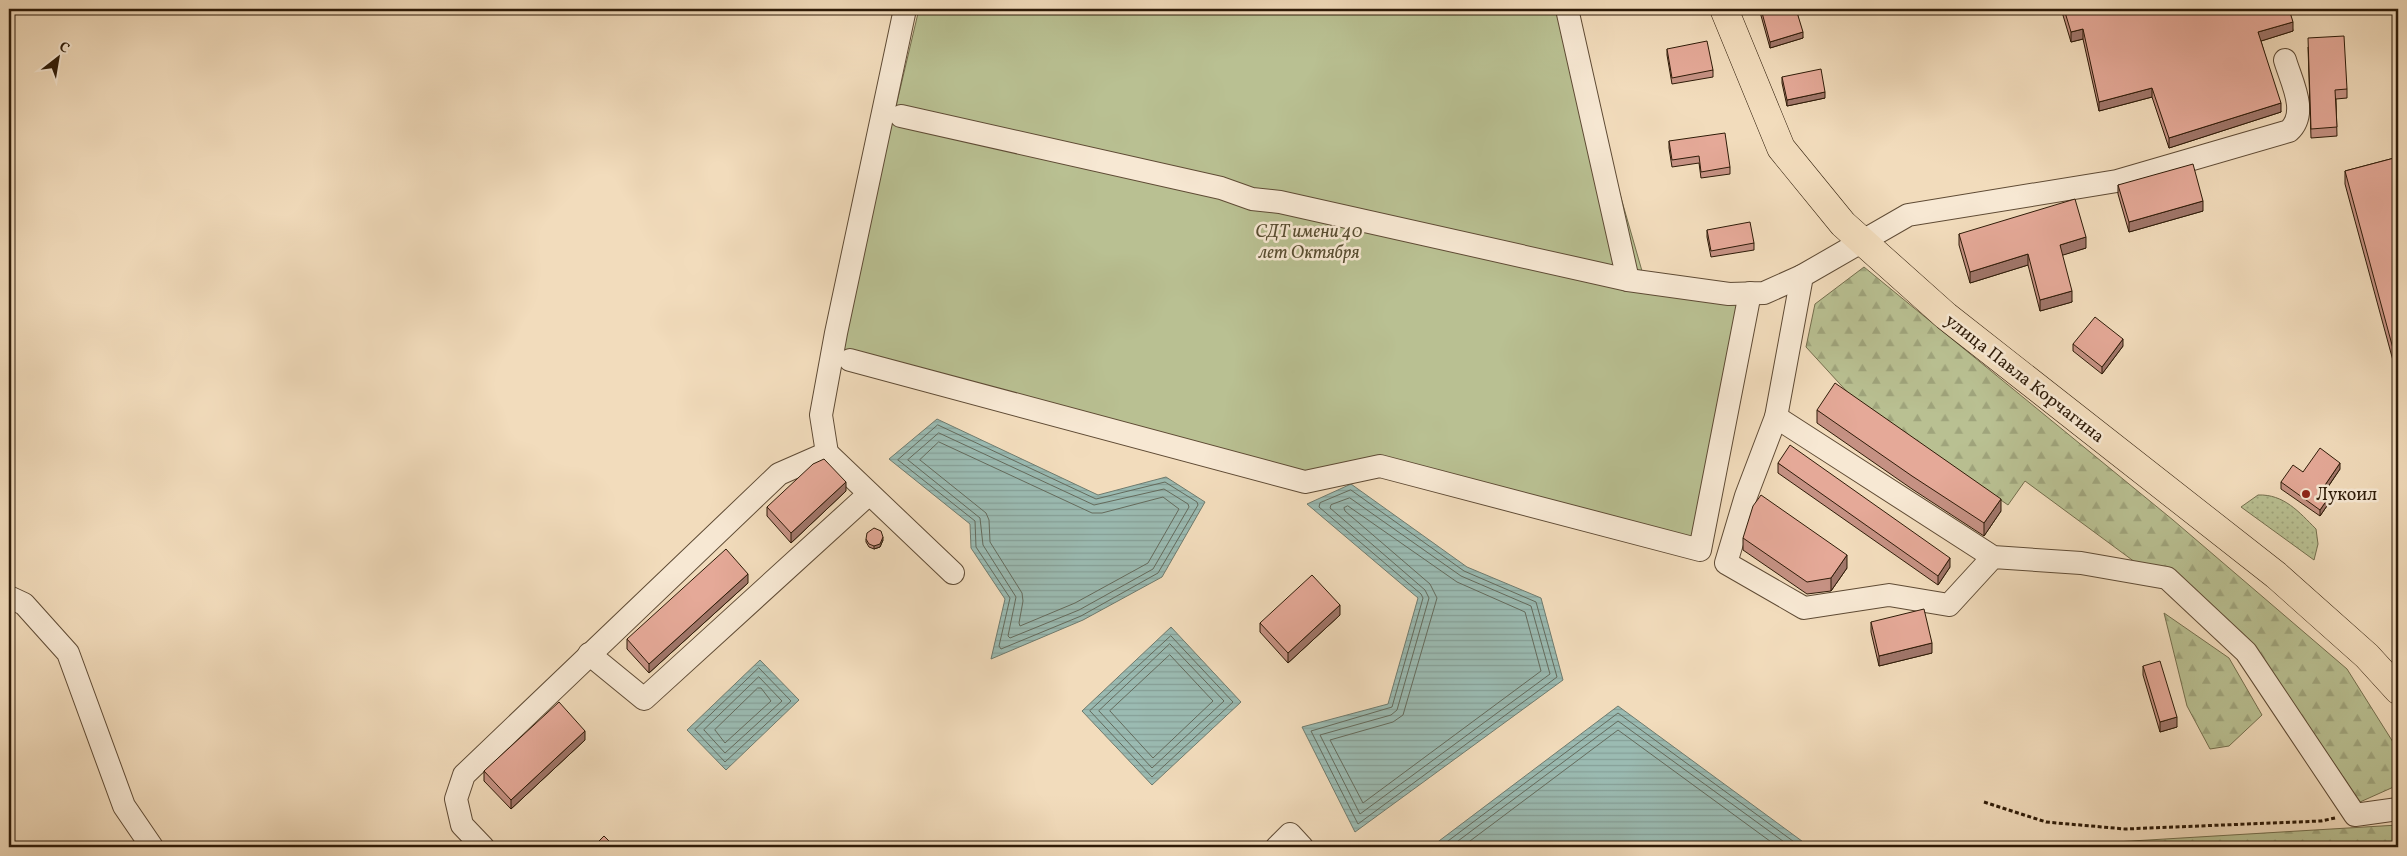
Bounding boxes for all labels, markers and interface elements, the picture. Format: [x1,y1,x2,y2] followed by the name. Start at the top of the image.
[32,32,82,82] north arrow
[55,38,73,59] text: С
[1255,220,1363,266] park label: СДТ имени 40 лет Октября
[1939,309,2109,449] street label: улица Павла Корчагина
[2316,483,2377,508] place label: Лукоил
[2300,488,2312,500] marker: Лукоил

